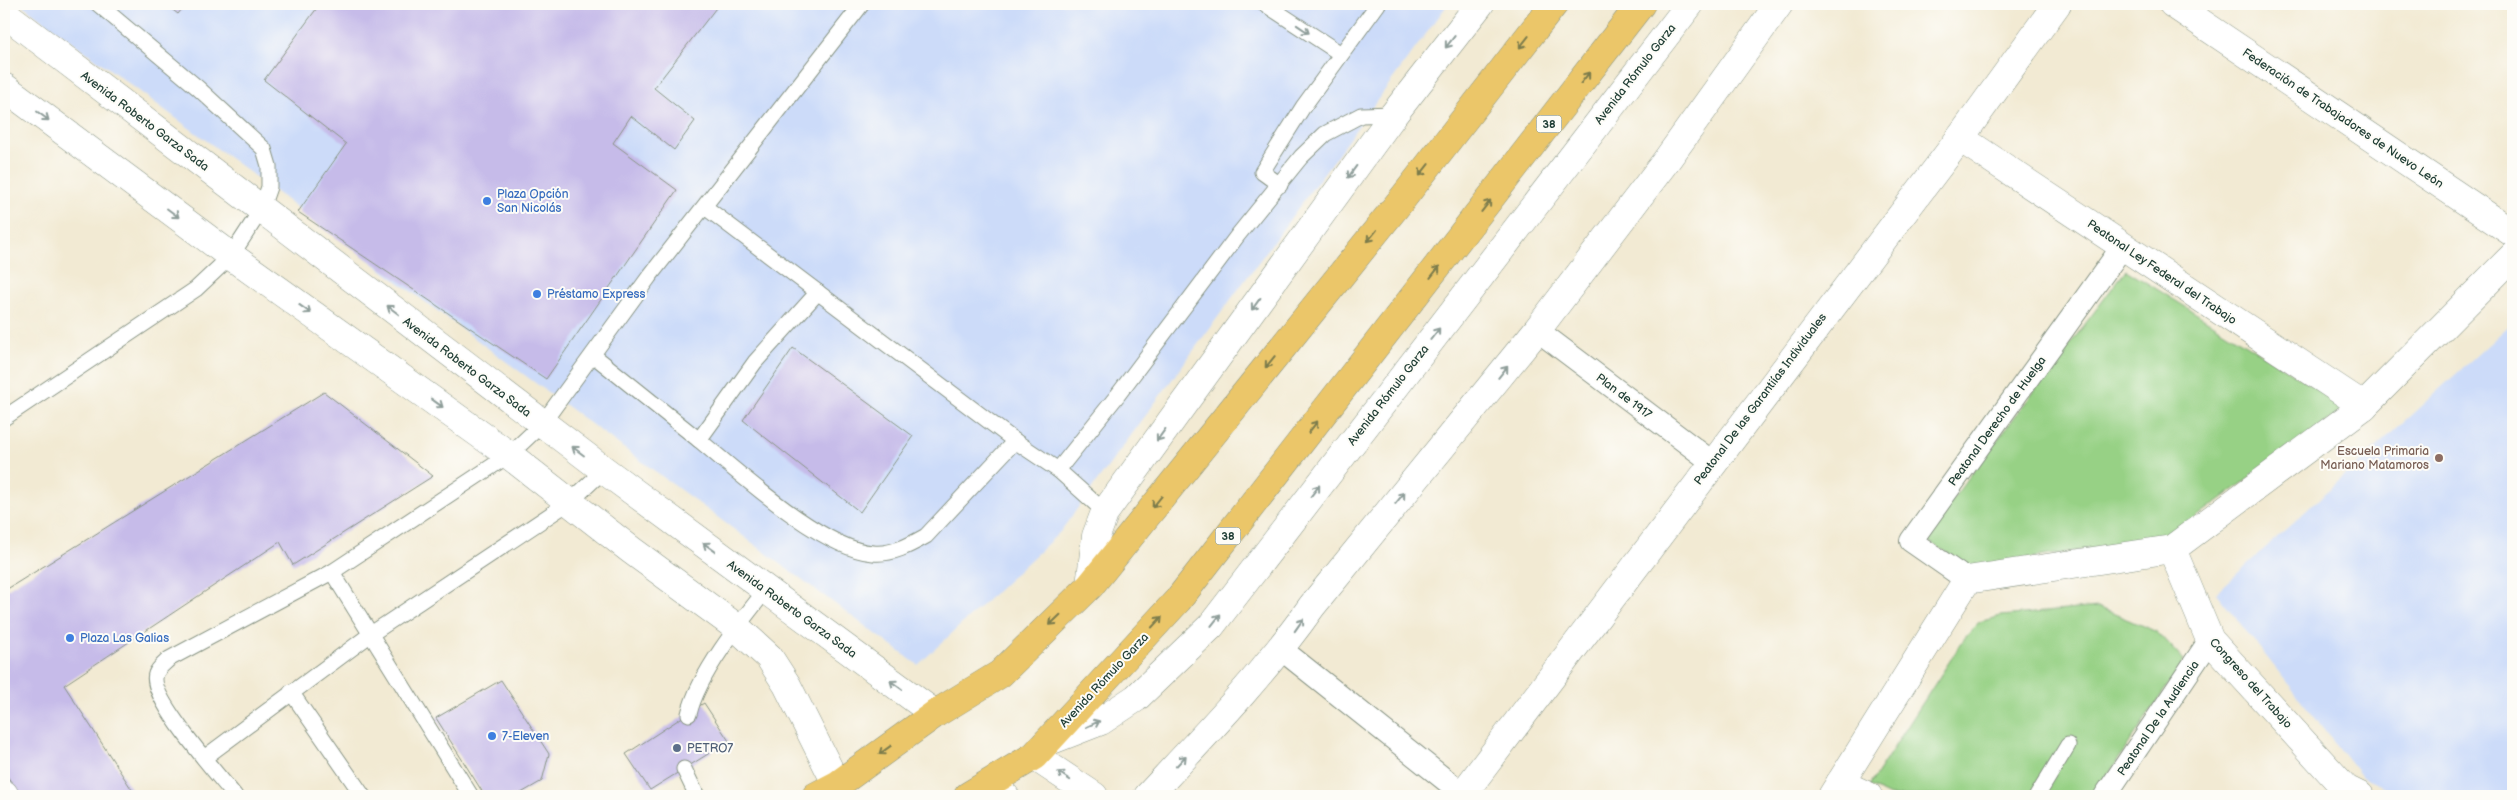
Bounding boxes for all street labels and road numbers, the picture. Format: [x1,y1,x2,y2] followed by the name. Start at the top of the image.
[1591,21,1679,128] street label: Avenida Rómulo Garza
[2239,45,2446,192] street label: Federación de Trabajadores de Nuevo León
[78,68,212,175] street label: Avenida Roberto Garza Sada
[1536,116,1562,132] road number: 38
[2084,217,2239,328] street label: Peatonal Ley Federal del Trabajo
[1691,310,1830,488] street label: Peatonal De las Garantiías Individuales
[400,314,534,421] street label: Avenida Roberto Garza Sada
[1344,342,1432,449] street label: Avenida Rómulo Garza
[1945,353,2050,489] street label: Peatonal Derecho de Huelga
[1593,370,1655,422] street label: Plan de 1917
[1216,528,1240,544] road number: 38
[724,557,860,662] street label: Avenida Roberto Garza Sada
[1057,630,1152,731] street label: Avenida Rómulo Garza
[2206,635,2295,732] street label: Congreso del Trabajo
[2114,658,2203,779] street label: Peatonal De la Audiencia

